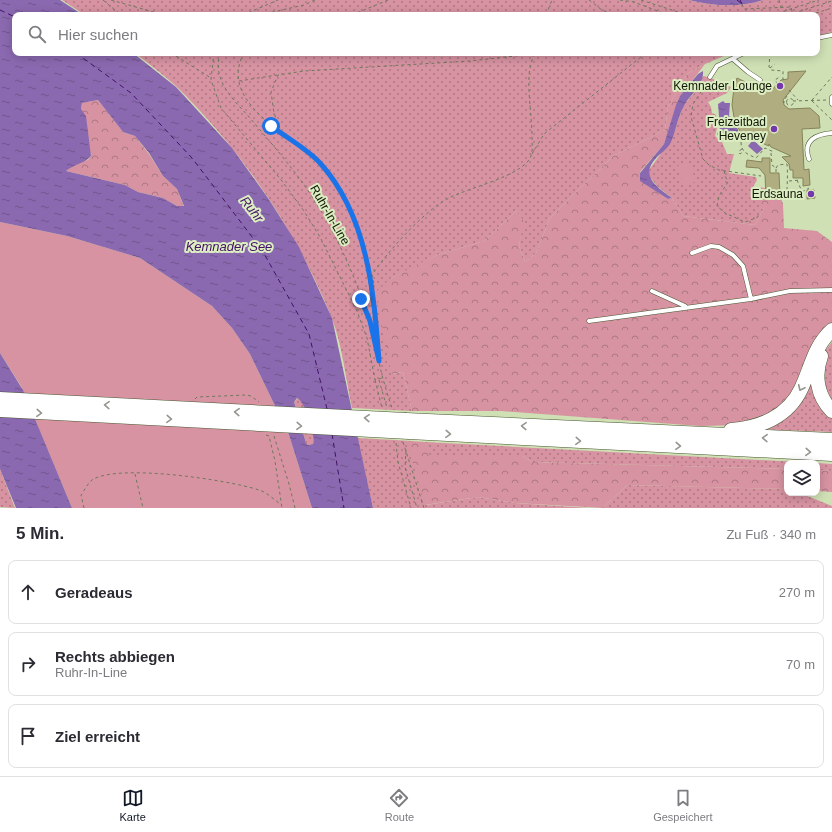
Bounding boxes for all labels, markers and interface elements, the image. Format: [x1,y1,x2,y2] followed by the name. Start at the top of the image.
[12,12,820,56] search box
[26,23,48,45] icon: search
[58,26,138,43] text: Hier suchen
[673,79,772,93] place label: Kemnader Lounge
[775,81,785,91] marker: Kemnader Lounge
[707,115,766,143] place label: Freizeitbad Heveney
[262,117,280,135] route start
[769,124,779,134] marker: Freizeitbad Heveney
[307,183,353,248] street label: Ruhr-In-Line
[752,187,803,201] place label: Erdsauna
[806,189,816,199] marker: Erdsauna
[237,193,267,225] water label: Ruhr
[186,239,272,254] water label: Kemnader See
[352,290,370,308] route end
[798,384,806,392] one-way arrow
[104,400,110,409] one-way arrow
[234,407,240,416] one-way arrow
[36,408,42,417] one-way arrow
[364,414,370,423] one-way arrow
[166,415,172,424] one-way arrow
[296,422,302,431] one-way arrow
[521,422,527,431] one-way arrow
[445,430,451,438] one-way arrow
[762,434,768,443] one-way arrow
[575,437,581,445] one-way arrow
[675,442,681,451] one-way arrow
[805,448,811,457] one-way arrow
[784,460,820,496] map controls
[784,460,820,496] button: layers
[16,524,64,543] text: 5 Min.
[726,527,816,542] text: Zu Fuß · 340 m
[17,581,39,603] icon: ahead
[55,584,133,601] text: Geradeaus
[779,585,815,600] text: 270 m
[55,648,175,665] text: Rechts abbiegen
[17,653,39,675] icon: right
[786,657,815,672] text: 70 m
[55,665,127,680] text: Ruhr-In-Line
[17,725,39,747] icon: arrive
[55,728,140,745] text: Ziel erreicht
[120,787,146,823] tab: Karte
[385,787,414,823] tab: Route
[653,787,712,823] tab: Gespeichert

